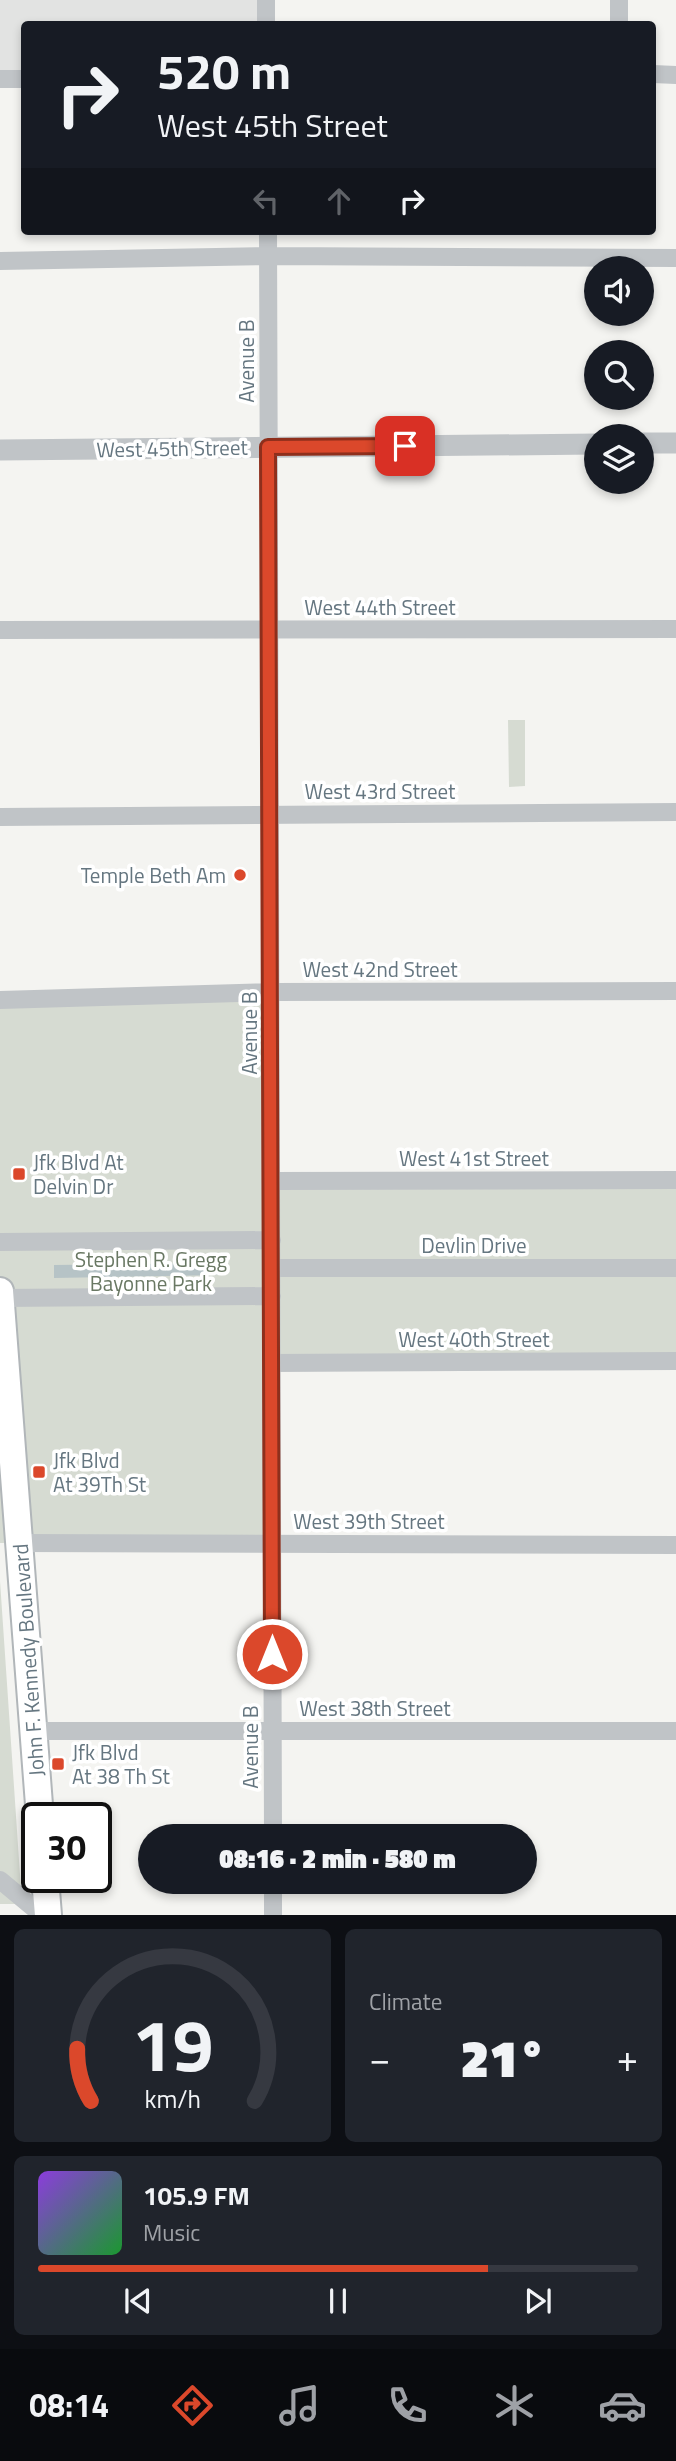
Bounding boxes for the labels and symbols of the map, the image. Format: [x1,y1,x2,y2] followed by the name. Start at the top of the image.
[230,319,262,403] street label: Avenue B
[375,416,435,476] pin
[96,431,249,465] street label: West 45th Street
[304,591,456,623] street label: West 44th Street
[305,775,456,807] street label: West 43rd Street
[81,859,226,891] place label: Temple Beth Am
[232,867,248,883] marker: Temple Beth Am
[302,953,458,985] street label: West 42nd Street
[233,991,265,1075] street label: Avenue B
[399,1142,550,1174] street label: West 41st Street
[33,1146,124,1202] place label: Jfk Blvd At Delvin Dr
[11,1166,27,1182] marker: Jfk Blvd At Delvin Dr
[421,1229,527,1261] street label: Devlin Drive
[75,1243,227,1299] park label: Stephen R. Gregg Bayonne Park
[398,1323,550,1355] street label: West 40th Street
[53,1444,147,1500] place label: Jfk Blvd At 39Th St
[31,1464,47,1480] marker: Jfk Blvd At 39Th St
[293,1505,445,1537] street label: West 39th Street
[4,1543,52,1777] street label: John F. Kennedy Boulevard
[235,1617,309,1691] position arrow
[299,1692,451,1724] street label: West 38th Street
[234,1705,266,1789] street label: Avenue B
[72,1736,170,1792] place label: Jfk Blvd At 38 Th St
[50,1756,66,1772] marker: Jfk Blvd At 38 Th St
[21,1802,112,1893] speed limit sign: 30

